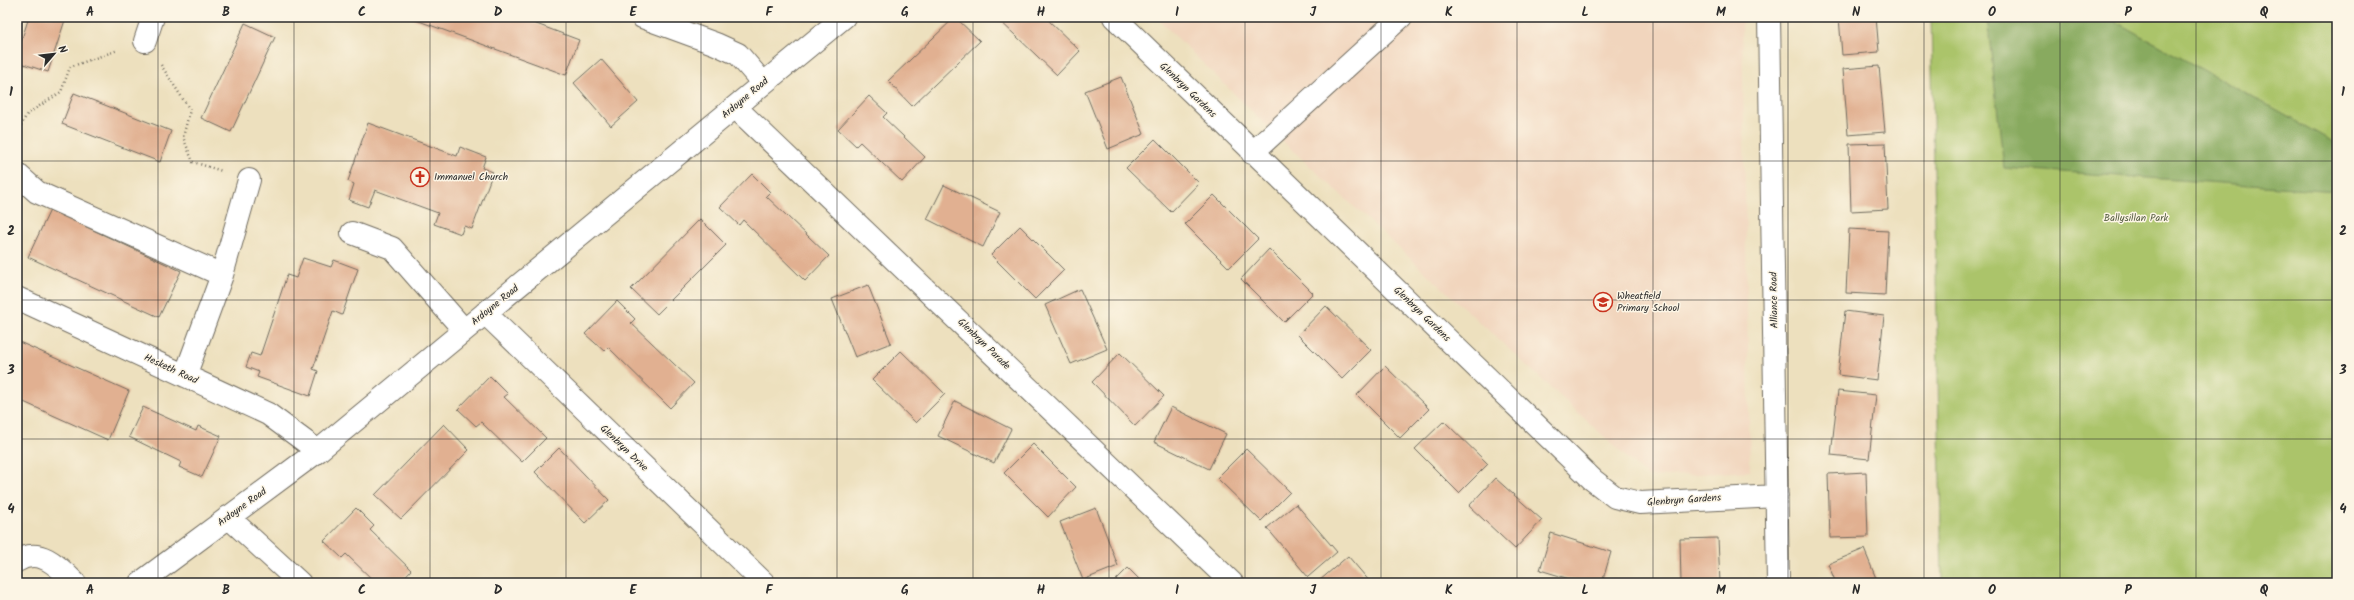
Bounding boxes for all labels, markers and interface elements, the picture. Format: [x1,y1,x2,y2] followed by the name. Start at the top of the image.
[86,2,94,23] text: A
[222,2,230,23] text: B
[358,2,366,23] text: C
[494,2,503,23] text: D
[629,2,637,23] text: E
[765,2,773,23] text: F
[901,2,909,23] text: G
[1037,2,1046,23] text: H
[1175,2,1179,23] text: I
[1310,2,1317,23] text: J
[1445,2,1453,23] text: K
[1581,2,1589,23] text: L
[1716,2,1726,23] text: M
[1852,2,1861,23] text: N
[1988,2,1996,23] text: O
[2124,2,2132,23] text: P
[2260,2,2269,23] text: Q
[34,34,74,74] north arrow
[52,42,72,57] text: N
[1156,58,1221,122] street label: Glenbryn Gardens
[718,73,773,123] street label: Ardoyne Road
[9,82,13,103] text: 1
[2341,82,2345,103] text: 1
[409,166,431,188] church icon: Immanuel Church
[434,169,508,185] place label: Immanuel Church
[2104,210,2168,226] park label: Ballysillan Park
[7,221,15,242] text: 2
[2339,221,2347,242] text: 2
[1765,271,1782,328] street label: Alliance Road
[468,280,523,329] street label: Ardoyne Road
[1390,282,1455,346] street label: Glenbryn Gardens
[1617,288,1680,316] place label: Wheatfield Primary School
[1592,291,1614,313] school or university icon: Wheatfield Primary School
[954,314,1015,374] street label: Glenbryn Parade
[141,350,202,389] street label: Hesketh Road
[6,360,15,381] text: 3
[2338,360,2347,381] text: 3
[596,421,652,476] street label: Glenbryn Drive
[214,483,271,530] street label: Ardoyne Road
[1646,489,1722,511] street label: Glenbryn Gardens
[7,499,15,520] text: 4
[2339,499,2347,520] text: 4
[86,580,94,600] text: A
[222,580,230,600] text: B
[358,580,366,600] text: C
[494,580,503,600] text: D
[629,580,637,600] text: E
[765,580,773,600] text: F
[901,580,909,600] text: G
[1037,580,1046,600] text: H
[1175,580,1179,600] text: I
[1310,580,1317,600] text: J
[1445,580,1453,600] text: K
[1581,580,1589,600] text: L
[1716,580,1726,600] text: M
[1852,580,1861,600] text: N
[1988,580,1996,600] text: O
[2124,580,2132,600] text: P
[2260,580,2269,600] text: Q

